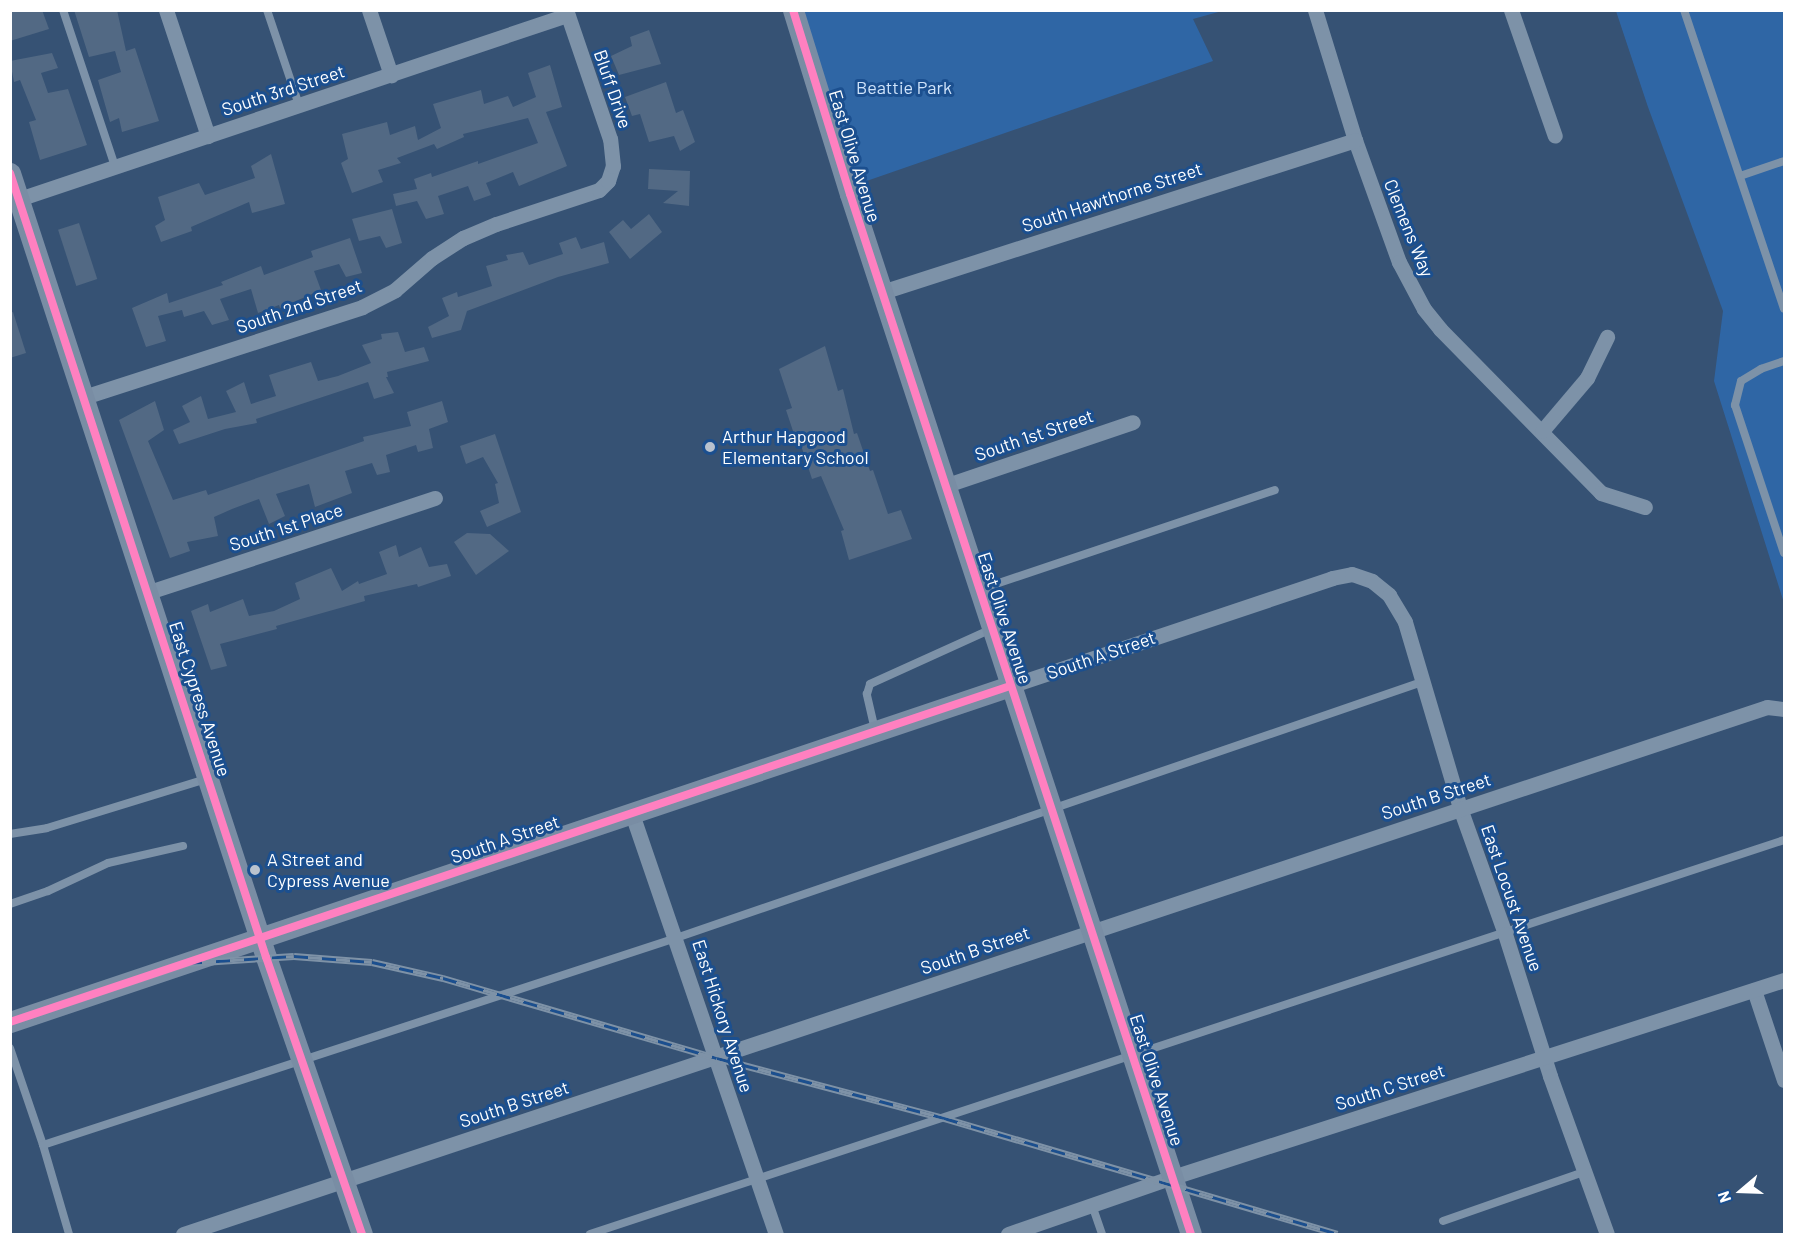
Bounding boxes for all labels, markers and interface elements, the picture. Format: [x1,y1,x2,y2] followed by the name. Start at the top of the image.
[590,47,636,131] street label: Bluff Drive
[219,60,347,120] street label: South 3rd Street
[856,76,952,98] park label: Beattie Park
[825,87,885,225] street label: East Olive Avenue
[1019,158,1205,236] street label: South Hawthorne Street
[1380,176,1438,280] street label: Clemens Way
[233,274,365,338] street label: South 2nd Street
[972,405,1096,465] street label: South 1st Street
[722,426,869,468] place label: Arthur Hapgood Elementary School
[703,440,717,454] marker: Arthur Hapgood Elementary School
[227,499,345,555] street label: South 1st Place
[973,549,1037,687] street label: East Olive Avenue
[165,619,235,779] street label: East Cypress Avenue
[1044,626,1158,684] street label: South A Street
[1379,768,1493,824] street label: South B Street
[448,810,562,868] street label: South A Street
[1477,822,1547,974] street label: East Locust Avenue
[267,849,390,892] place label: A Street and Cypress Avenue
[248,863,262,877] marker: A Street and Cypress Avenue
[918,921,1032,979] street label: South B Street
[688,937,758,1095] street label: East Hickory Avenue
[1125,1011,1189,1149] street label: East Olive Avenue
[1333,1059,1447,1115] street label: South C Street
[457,1076,571,1132] street label: South B Street
[1711,1161,1771,1221] north arrow
[1713,1189,1734,1205] text: N

